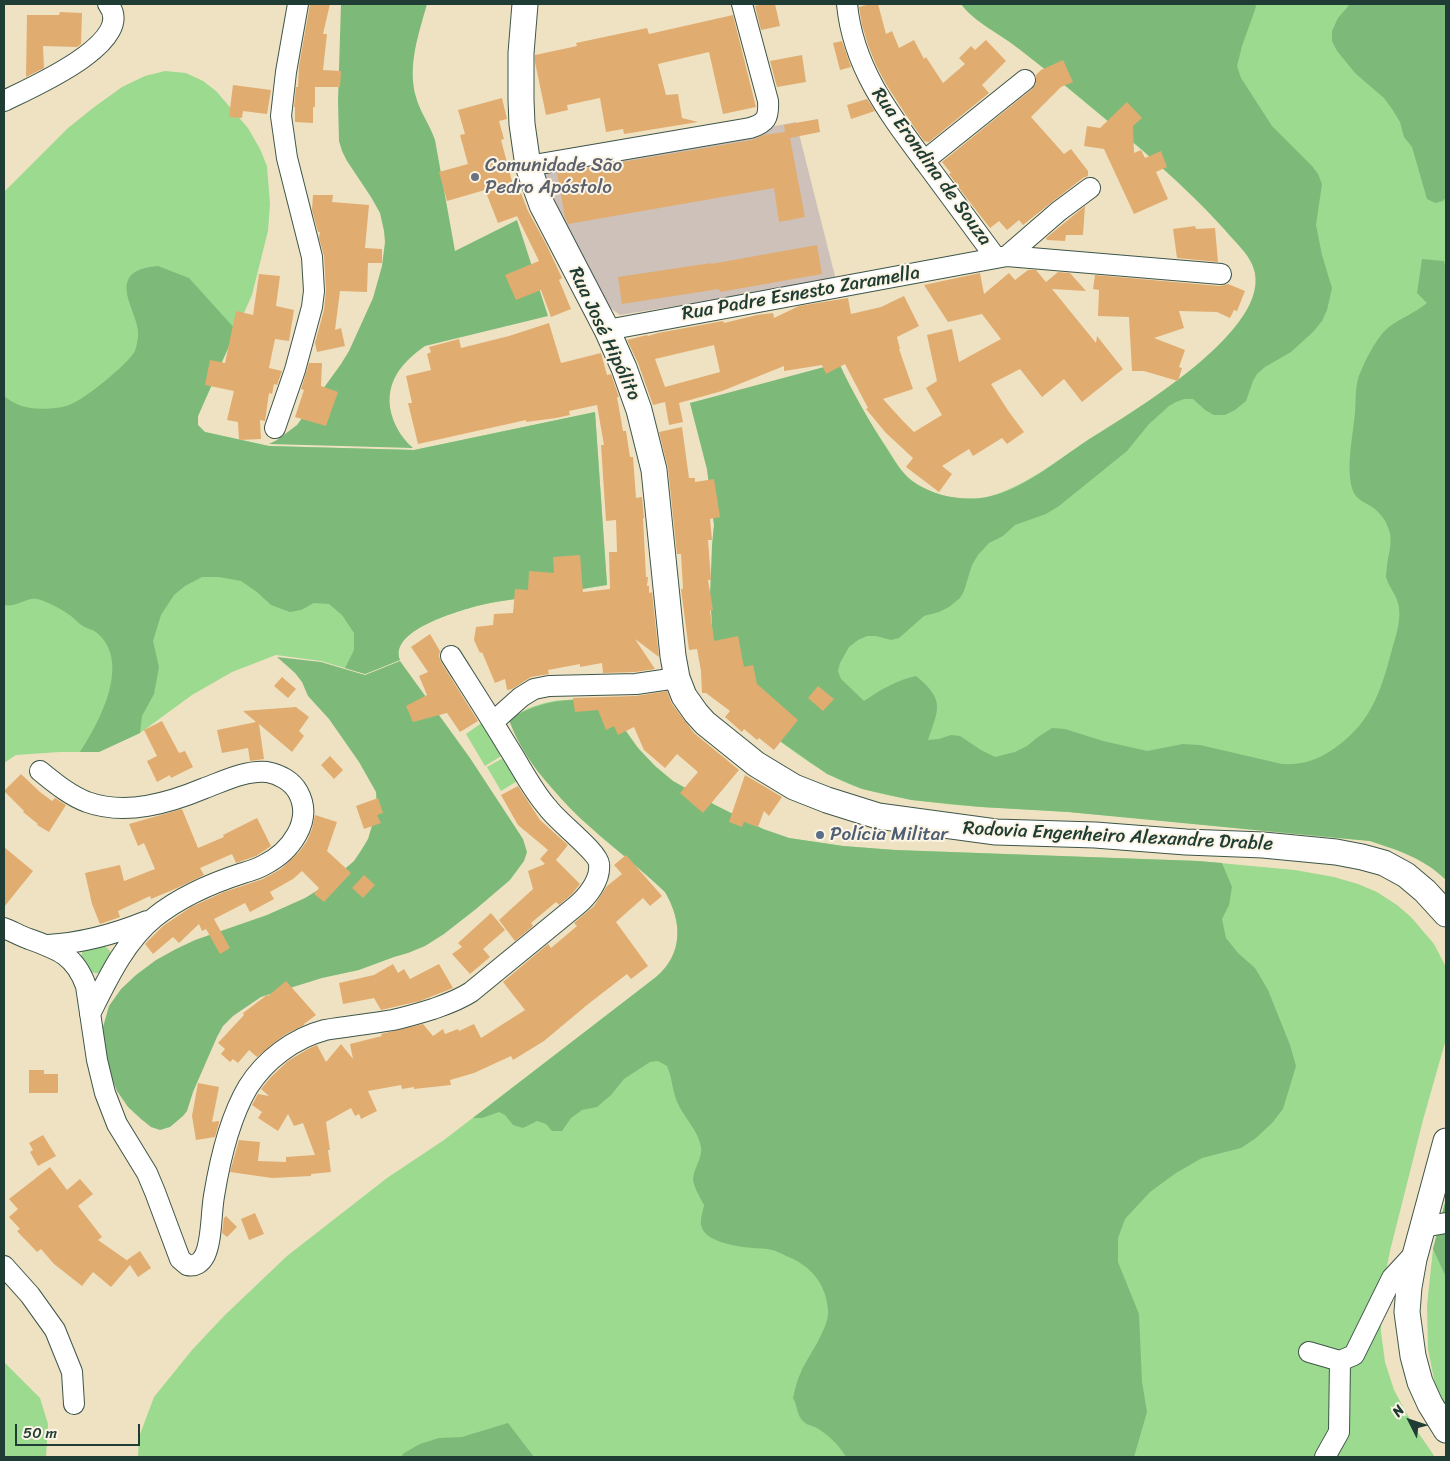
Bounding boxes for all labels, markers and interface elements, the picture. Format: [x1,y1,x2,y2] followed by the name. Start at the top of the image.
[866,84,996,250] street label: Rua Erondina de Souza
[485,155,622,199] place label: Comunidade São Pedro Apóstolo
[469,171,481,183] marker: Comunidade São Pedro Apóstolo
[680,262,922,326] street label: Rua Padre Esnesto Zaramella
[563,264,645,404] street label: Rua José Hipólito
[962,817,1274,857] street label: Rodovia Engenheiro Alexandre Drable
[830,824,948,846] place label: Polícia Militar
[814,829,826,841] marker: Polícia Militar
[1385,1396,1435,1446] north arrow
[1386,1399,1411,1423] text: N
[18,1414,142,1446] scale bar
[23,1420,57,1446] text: 50 m

